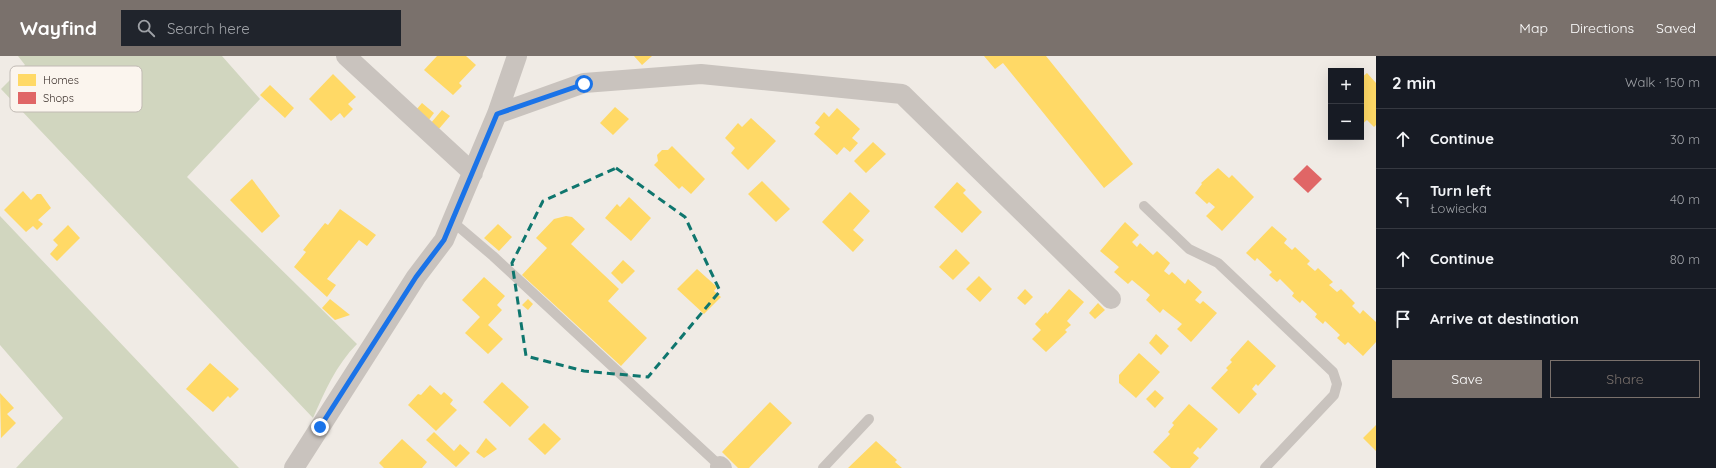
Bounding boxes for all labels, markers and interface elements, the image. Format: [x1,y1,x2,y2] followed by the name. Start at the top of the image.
[121,10,401,46] search box
[20,16,97,40] text: Wayfind
[135,17,157,39] icon: search
[167,19,250,38] text: Search here
[1519,19,1548,37] text: Map
[1570,19,1634,37] text: Directions
[1656,19,1696,37] text: Saved
[10,66,142,112] legend
[1328,68,1364,140] map controls
[1328,68,1364,104] button: +
[1392,72,1436,93] text: 2 min
[43,73,79,87] text: Homes
[1625,74,1700,90] text: Walk · 150 m
[575,75,593,93] route start
[43,91,74,105] text: Shops
[1328,104,1364,140] button: −
[1392,128,1414,150] icon: ahead
[1430,129,1494,148] text: Continue
[1670,131,1700,147] text: 30 m
[1430,181,1492,200] text: Turn left
[1392,188,1414,210] icon: left
[1670,191,1700,207] text: 40 m
[1430,200,1487,216] text: Łowiecka
[1392,248,1414,270] icon: ahead
[1430,249,1494,268] text: Continue
[1670,251,1700,267] text: 80 m
[1392,308,1414,330] icon: arrive
[1430,309,1579,328] text: Arrive at destination
[1392,360,1542,398] button: Save
[1550,360,1700,398] button: Share
[311,418,329,436] route end

